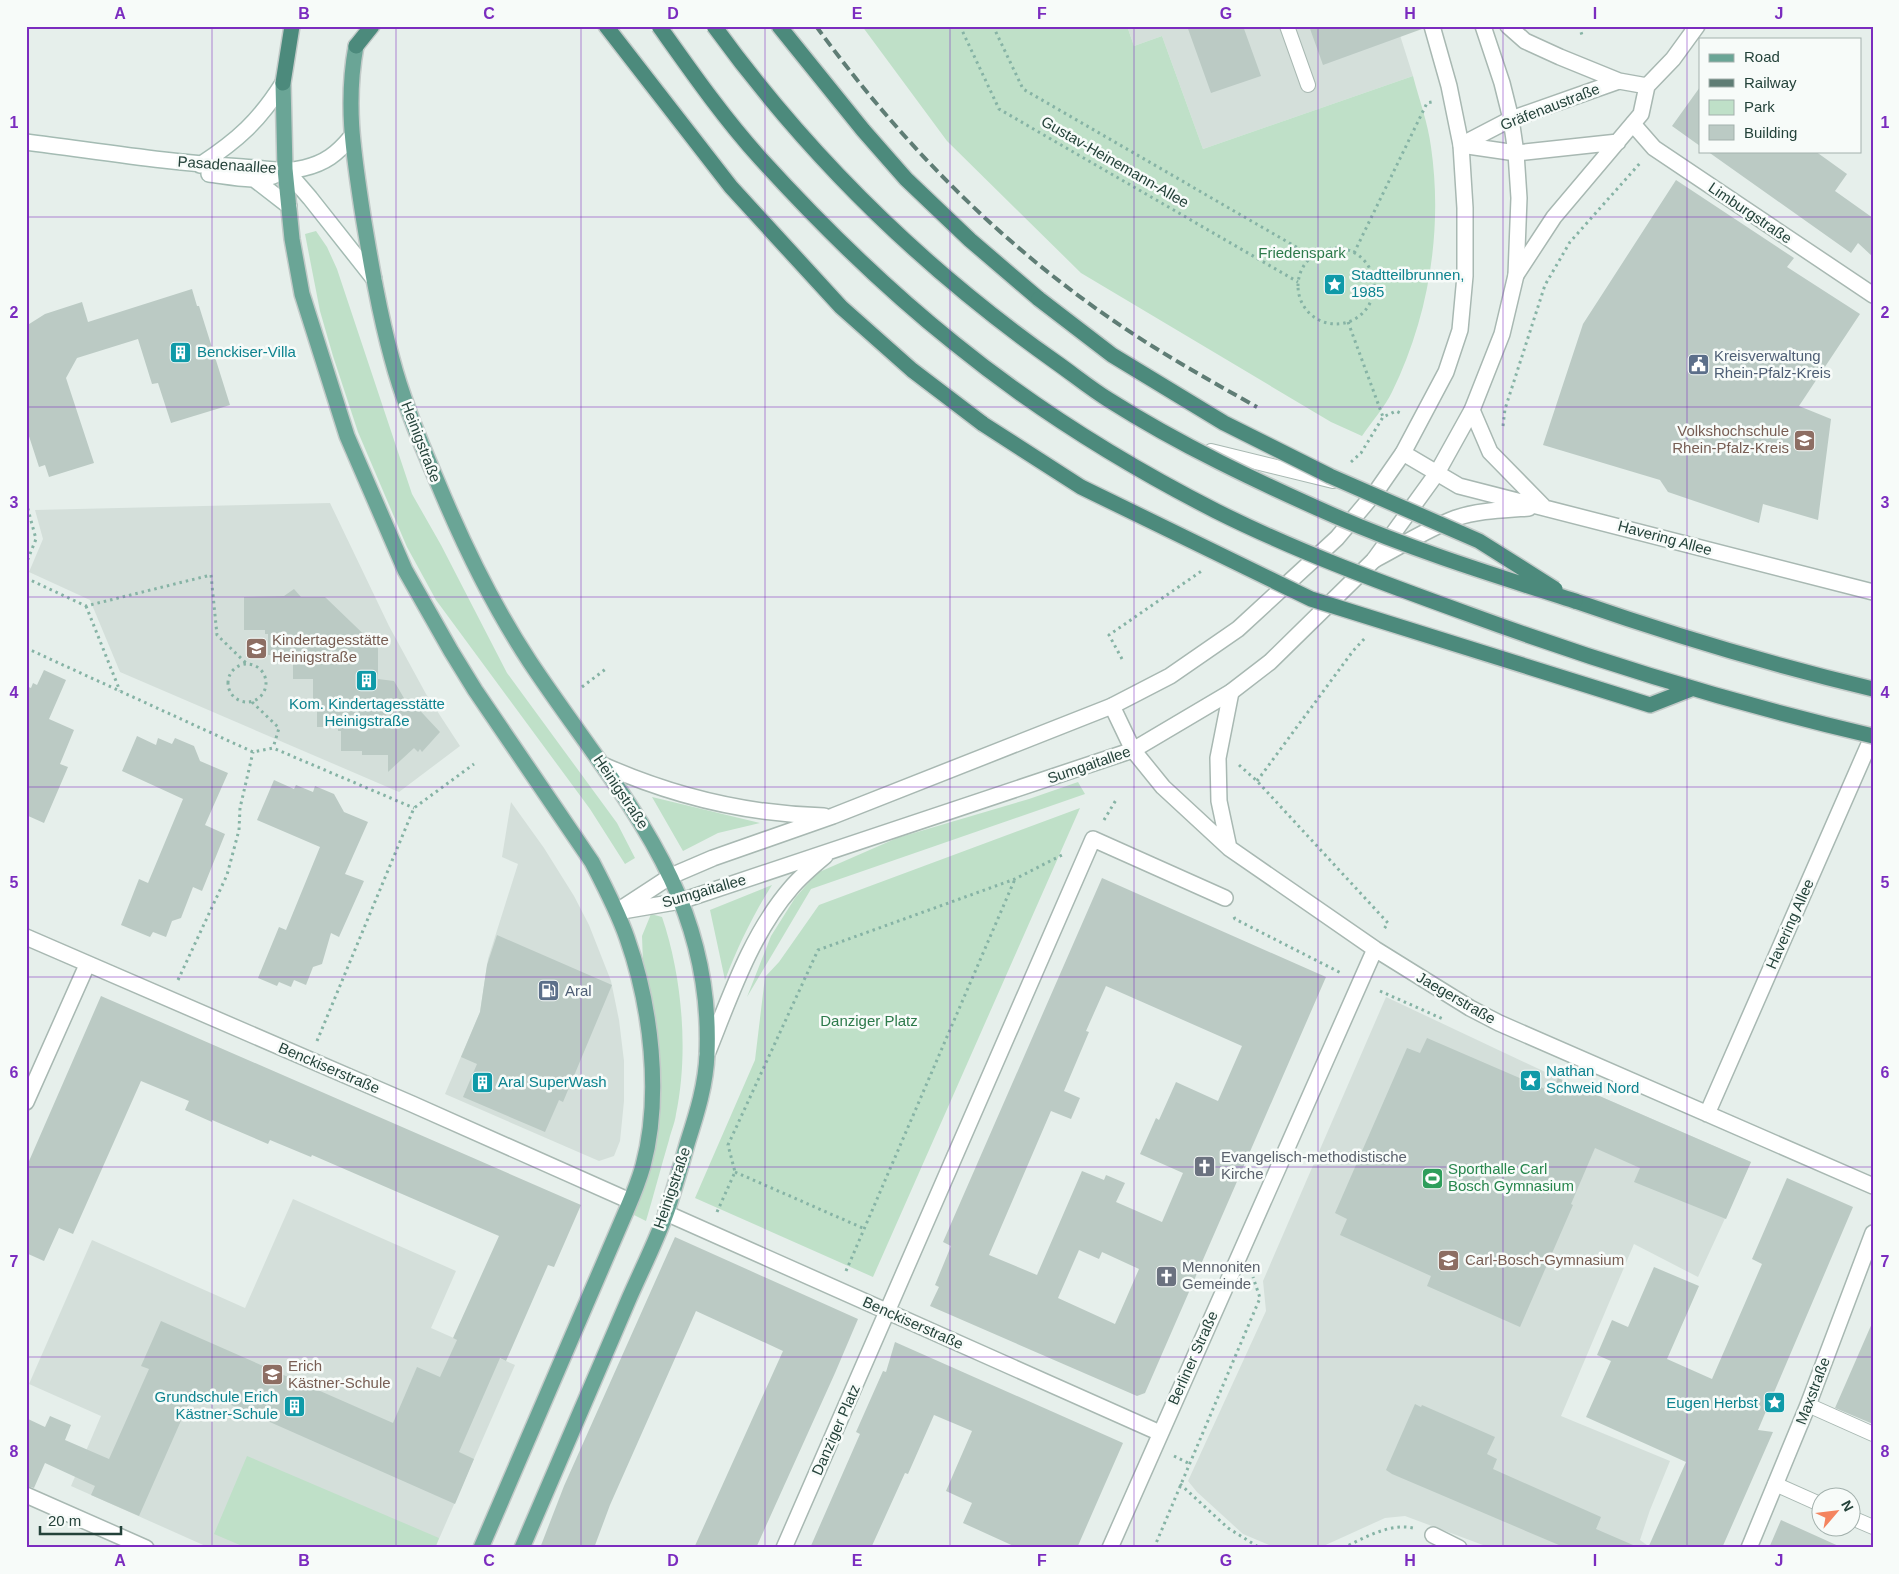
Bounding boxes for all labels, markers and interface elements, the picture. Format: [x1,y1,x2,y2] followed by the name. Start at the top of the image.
[114,5,126,22] text: A
[298,5,310,22] text: B
[483,5,495,22] text: C
[667,5,679,22] text: D
[852,5,863,22] text: E
[1037,5,1047,22] text: F
[1220,5,1232,22] text: G
[1404,5,1416,22] text: H
[1593,5,1597,22] text: I
[1775,5,1783,22] text: J
[1699,38,1862,152] legend
[1744,48,1780,65] text: Road
[1744,74,1797,91] text: Railway
[1498,80,1602,133] street label: Gräfenaustraße
[1744,98,1775,115] text: Park
[1038,112,1192,211] street label: Gustav-Heinemann-Allee
[10,114,19,131] text: 1
[1881,114,1890,131] text: 1
[1744,124,1797,141] text: Building
[177,153,277,176] street label: Pasadenaallee
[1705,179,1795,247] street label: Limburgstraße
[1258,244,1346,261] park label: Friedenspark
[1351,266,1464,300] place label: Stadtteilbrunnen, 1985
[1323,272,1347,296] place icon: Stadtteilbrunnen, 1985
[10,304,19,321] text: 2
[1881,304,1890,321] text: 2
[169,340,193,364] building icon: Benckiser-Villa
[197,343,297,360] place label: Benckiser-Villa
[1714,347,1831,381] place label: Kreisverwaltung Rhein-Pfalz-Kreis
[1686,353,1710,377] public building icon: Kreisverwaltung Rhein-Pfalz-Kreis
[398,399,445,485] street label: Heinigstraße
[1672,422,1789,456] place label: Volkshochschule Rhein-Pfalz-Kreis
[1793,428,1817,452] school or university icon: Volkshochschule Rhein-Pfalz-Kreis
[10,494,19,511] text: 3
[1881,494,1890,511] text: 3
[1616,517,1714,558] street label: Havering Allee
[272,631,389,665] place label: Kindertagesstätte Heinigstraße
[244,637,268,661] school or university icon: Kindertagesstätte Heinigstraße
[355,669,379,693] building icon: Kom. Kindertagesstätte Heinigstraße
[10,684,19,701] text: 4
[1881,684,1890,701] text: 4
[289,695,445,729] place label: Kom. Kindertagesstätte Heinigstraße
[1045,742,1133,787] street label: Sumgaitallee
[591,752,652,832] street label: Heinigstraße
[660,870,748,911] street label: Sumgaitallee
[10,874,19,891] text: 5
[1881,874,1890,891] text: 5
[1762,876,1817,971] street label: Havering Allee
[1414,968,1499,1027] street label: Jaegerstraße
[537,979,561,1003] fuel station icon: Aral
[565,982,592,999] place label: Aral
[820,1012,918,1029] park label: Danziger Platz
[276,1039,382,1097] street label: Benckiserstraße
[1546,1062,1639,1096] place label: Nathan Schweid Nord
[10,1064,19,1081] text: 6
[1881,1064,1890,1081] text: 6
[1518,1068,1542,1092] place icon: Nathan Schweid Nord
[470,1070,494,1094] building icon: Aral SuperWash
[498,1073,607,1090] place label: Aral SuperWash
[650,1145,693,1231] street label: Heinigstraße
[1221,1148,1407,1182] place label: Evangelisch-methodistische Kirche
[1193,1154,1217,1178] church icon: Evangelisch-methodistische Kirche
[1448,1160,1574,1194] place label: Sporthalle Carl Bosch Gymnasium
[1420,1166,1444,1190] sports icon: Sporthalle Carl Bosch Gymnasium
[1437,1248,1461,1272] school or university icon: Carl-Bosch-Gymnasium
[1465,1251,1624,1268] place label: Carl-Bosch-Gymnasium
[10,1253,19,1270] text: 7
[1881,1253,1890,1270] text: 7
[1182,1258,1260,1292] place label: Mennoniten Gemeinde
[1154,1264,1178,1288] church icon: Mennoniten Gemeinde
[860,1293,966,1352] street label: Benckiserstraße
[1164,1308,1221,1407] street label: Berliner Straße
[1792,1355,1833,1427] street label: Maxstraße
[288,1357,391,1391] place label: Erich Kästner-Schule
[260,1363,284,1387] school or university icon: Erich Kästner-Schule
[808,1382,863,1478] street label: Danziger Platz
[155,1388,278,1422] place label: Grundschule Erich Kästner-Schule
[1762,1391,1786,1415] place icon: Eugen Herbst
[282,1394,306,1418] building icon: Grundschule Erich Kästner-Schule
[1666,1394,1759,1411] place label: Eugen Herbst
[10,1443,19,1460] text: 8
[1881,1443,1890,1460] text: 8
[1812,1486,1862,1536] north arrow
[1838,1498,1857,1514] text: N
[40,1504,121,1536] scale bar
[48,1512,81,1529] text: 20 m
[114,1552,126,1569] text: A
[298,1552,310,1569] text: B
[483,1552,495,1569] text: C
[667,1552,679,1569] text: D
[852,1552,863,1569] text: E
[1037,1552,1047,1569] text: F
[1220,1552,1232,1569] text: G
[1404,1552,1416,1569] text: H
[1593,1552,1597,1569] text: I
[1775,1552,1783,1569] text: J

